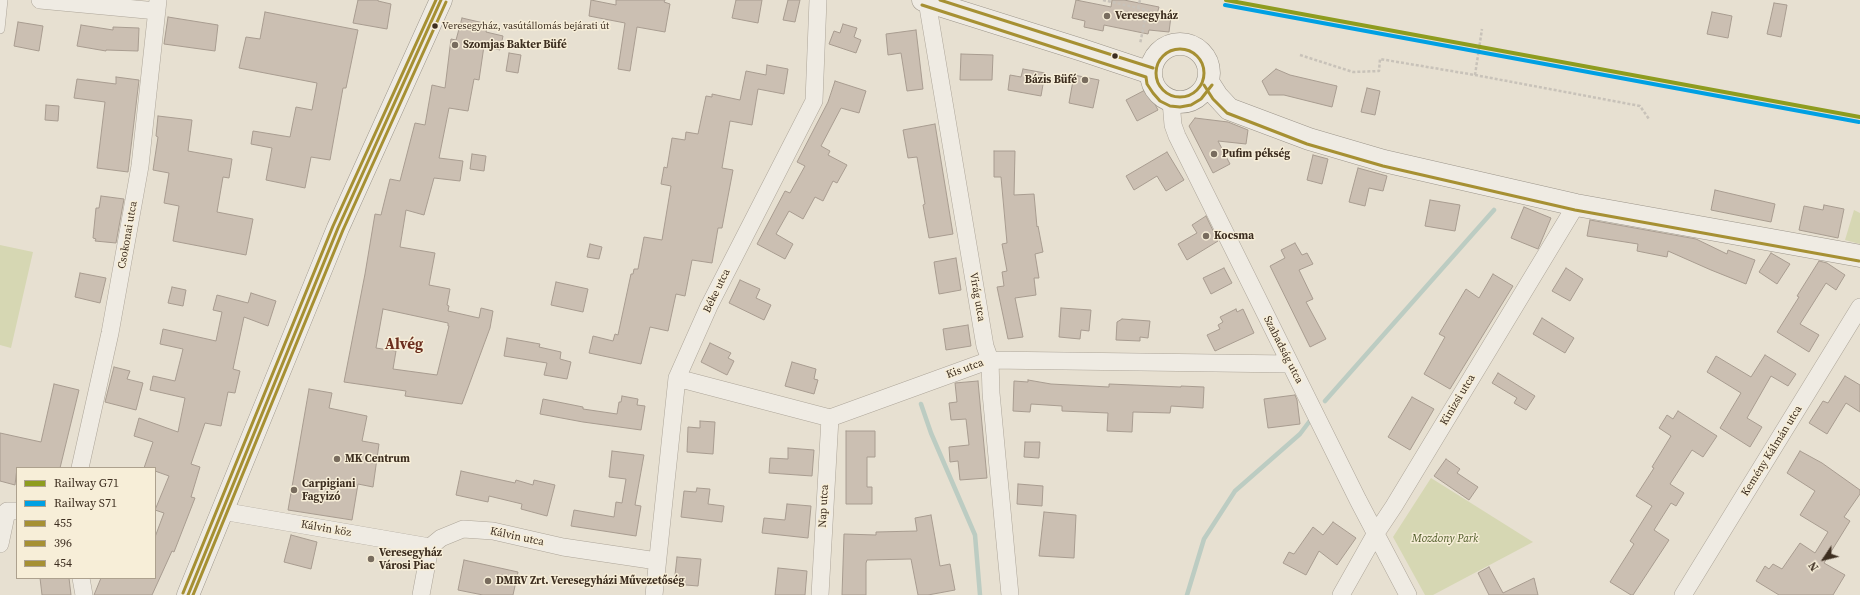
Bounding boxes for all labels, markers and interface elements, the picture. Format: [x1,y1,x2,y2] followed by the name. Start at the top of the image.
[1115,9,1178,23] place label: Veresegyház
[1102,11,1112,21] marker: Veresegyház
[442,20,609,32] place label: Veresegyház, vasútállomás bejárati út
[430,21,440,31] marker: Veresegyház, vasútállomás bejárati út
[463,38,567,52] place label: Szomjas Bakter Büfé
[450,40,460,50] marker: Szomjas Bakter Büfé
[1110,51,1120,61] unlabelled marker
[1025,73,1077,87] place label: Bázis Büfé
[1080,75,1090,85] marker: Bázis Büfé
[1222,147,1290,161] place label: Pufim pékség
[1209,149,1219,159] marker: Pufim pékség
[116,200,140,270] street label: Csokonai utca
[1214,229,1254,243] place label: Kocsma
[1201,231,1211,241] marker: Kocsma
[701,267,733,315] street label: Béke utca
[966,271,988,323] street label: Virág utca
[1260,314,1306,386] street label: Szabadság utca
[385,336,423,354] district label: Alvég
[944,356,986,382] street label: Kis utca
[1438,372,1478,428] street label: Kinizsi utca
[1739,403,1805,499] street label: Kemény Kálmán utca
[345,452,410,466] place label: MK Centrum
[332,454,342,464] marker: MK Centrum
[16,467,156,579] legend
[54,475,119,491] text: Railway G71
[302,477,356,503] place label: Carpigiani Fagyizó
[816,484,832,528] street label: Nap utca
[289,485,299,495] marker: Carpigiani Fagyizó
[54,495,117,511] text: Railway S71
[54,515,72,531] text: 455
[300,518,352,540] street label: Kálvin köz
[489,525,545,549] street label: Kálvin utca
[1412,532,1478,546] park label: Mozdony Park
[54,535,72,551] text: 396
[1804,539,1844,579] north arrow
[379,546,442,572] place label: Veresegyház Városi Piac
[366,554,376,564] marker: Veresegyház Városi Piac
[54,555,72,571] text: 454
[1805,559,1822,574] text: N
[496,574,684,588] place label: DMRV Zrt. Veresegyházi Művezetőség
[483,576,493,586] marker: DMRV Zrt. Veresegyházi Művezetőség

